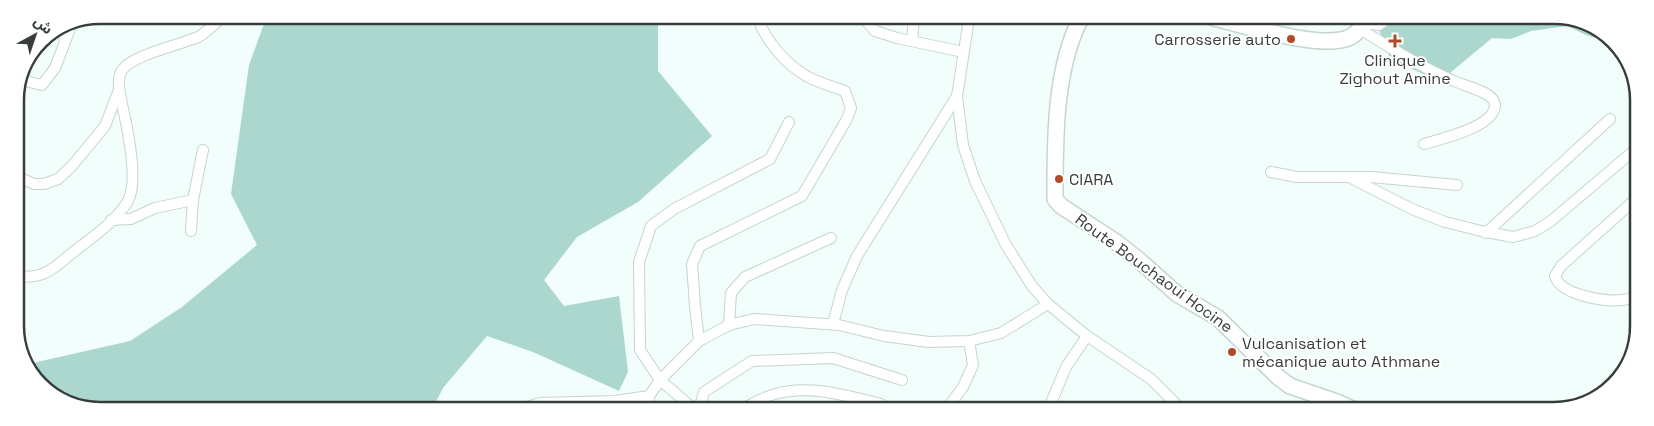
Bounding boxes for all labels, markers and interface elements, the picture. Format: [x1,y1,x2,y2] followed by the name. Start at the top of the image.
[10,10,60,60] north arrow
[30,12,56,38] text: ش
[1154,29,1281,50] place label: Carrosserie auto
[1285,33,1297,45] marker: Carrosserie auto
[1388,34,1402,48] marker: Clinique Zighout Amine
[1339,50,1451,89] place label: Clinique Zighout Amine
[1069,169,1113,190] place label: CIARA
[1053,173,1065,185] marker: CIARA
[1071,209,1237,337] street label: Route Bouchaoui Hocine
[1242,333,1440,372] place label: Vulcanisation et mécanique auto Athmane
[1226,346,1238,358] marker: Vulcanisation et mécanique auto Athmane

